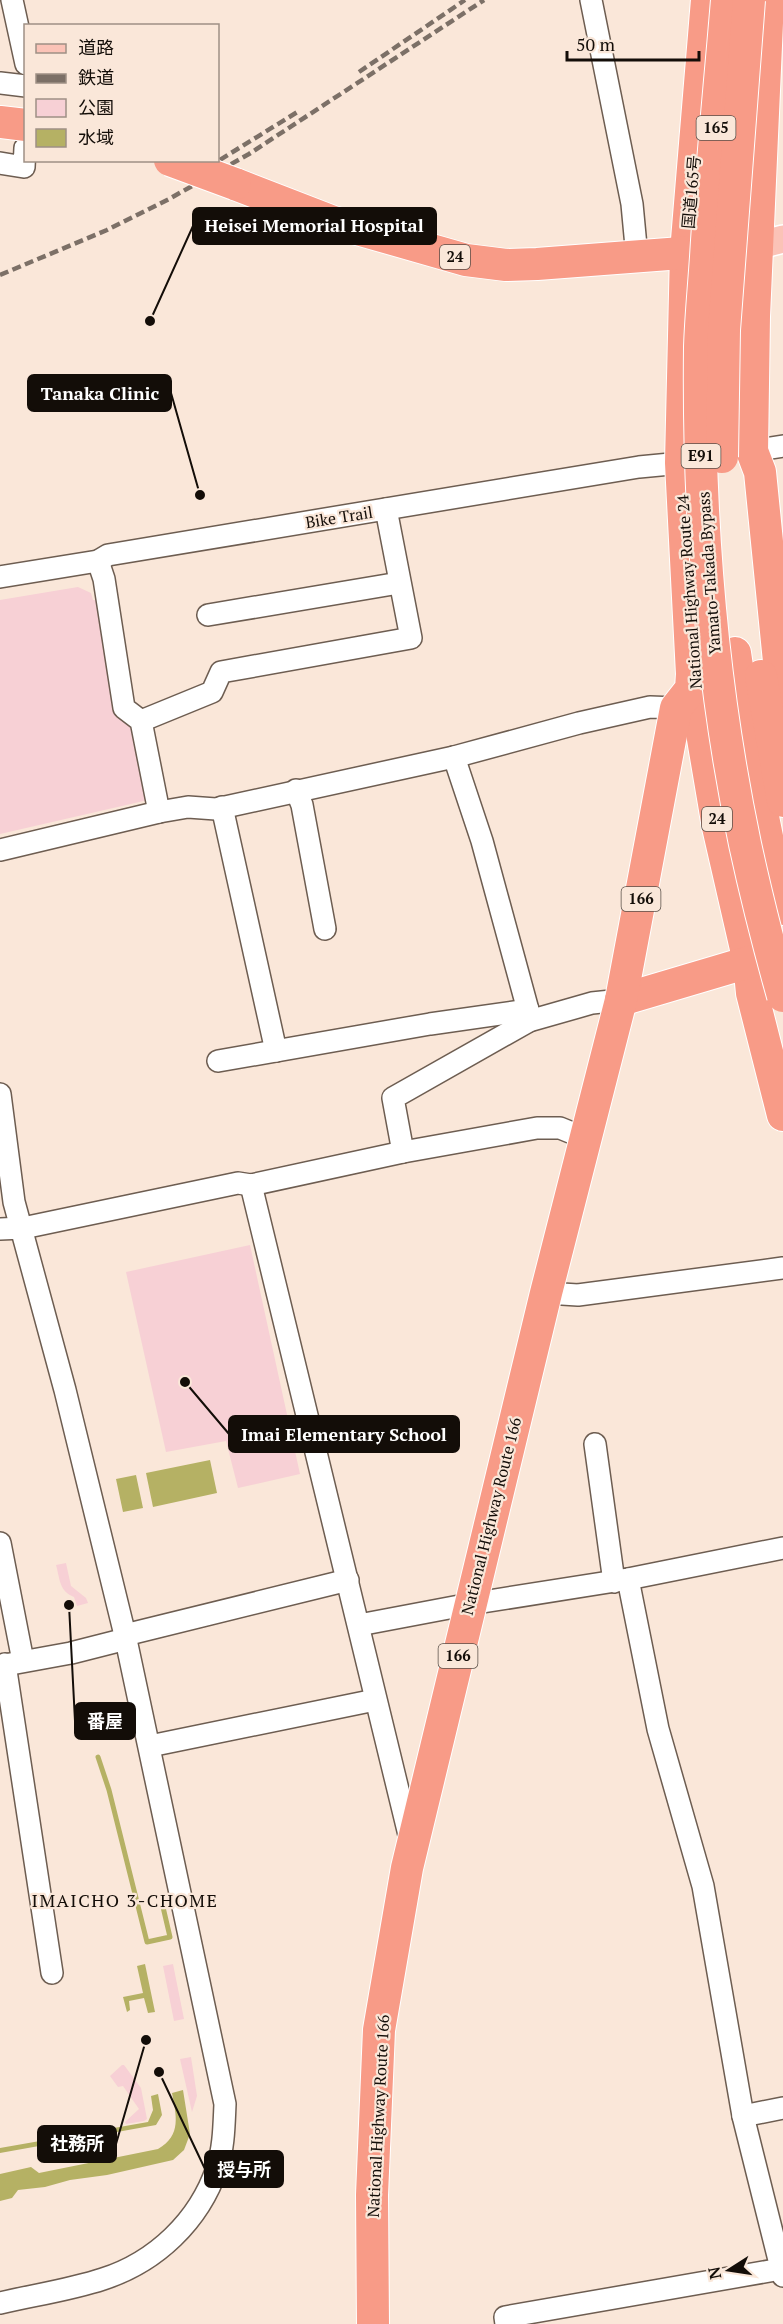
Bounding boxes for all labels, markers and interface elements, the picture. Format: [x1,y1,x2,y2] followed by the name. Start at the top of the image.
[24,24,219,162] legend
[567,24,699,62] scale bar
[576,32,616,56] text: 50 m
[78,35,114,59] text: 道路
[78,65,114,89] text: 鉄道
[78,95,114,119] text: 公園
[696,116,736,140] road number: 165
[78,125,114,149] text: 水域
[677,154,705,230] street label: 国道165号
[193,208,436,244] callout: Heisei Memorial Hospital
[204,213,424,237] text: Heisei Memorial Hospital
[440,245,470,269] road number: 24
[28,375,171,411] callout: Tanaka Clinic
[41,381,160,405] text: Tanaka Clinic
[682,444,720,468] road number: E91
[692,491,726,655] street label: Yamato-Takada Bypass
[671,494,707,690] street label: National Highway Route 24
[304,501,374,533] street label: Bike Trail
[702,807,732,831] road number: 24
[622,887,660,911] road number: 166
[456,1414,526,1617] street label: National Highway Route 166
[229,1416,459,1452] callout: Imai Elementary School
[241,1422,447,1446] text: Imai Elementary School
[438,1644,478,1668] road number: 166
[75,1703,135,1739] callout: 番屋
[87,1709,123,1733] text: 番屋
[32,1888,218,1912] district label: IMAICHO 3-CHOME
[362,2014,394,2218] street label: National Highway Route 166
[38,2126,116,2162] callout: 社務所
[50,2131,104,2155] text: 社務所
[205,2151,283,2187] callout: 授与所
[217,2157,271,2181] text: 授与所
[699,2240,759,2300] north arrow
[702,2265,726,2281] text: N

